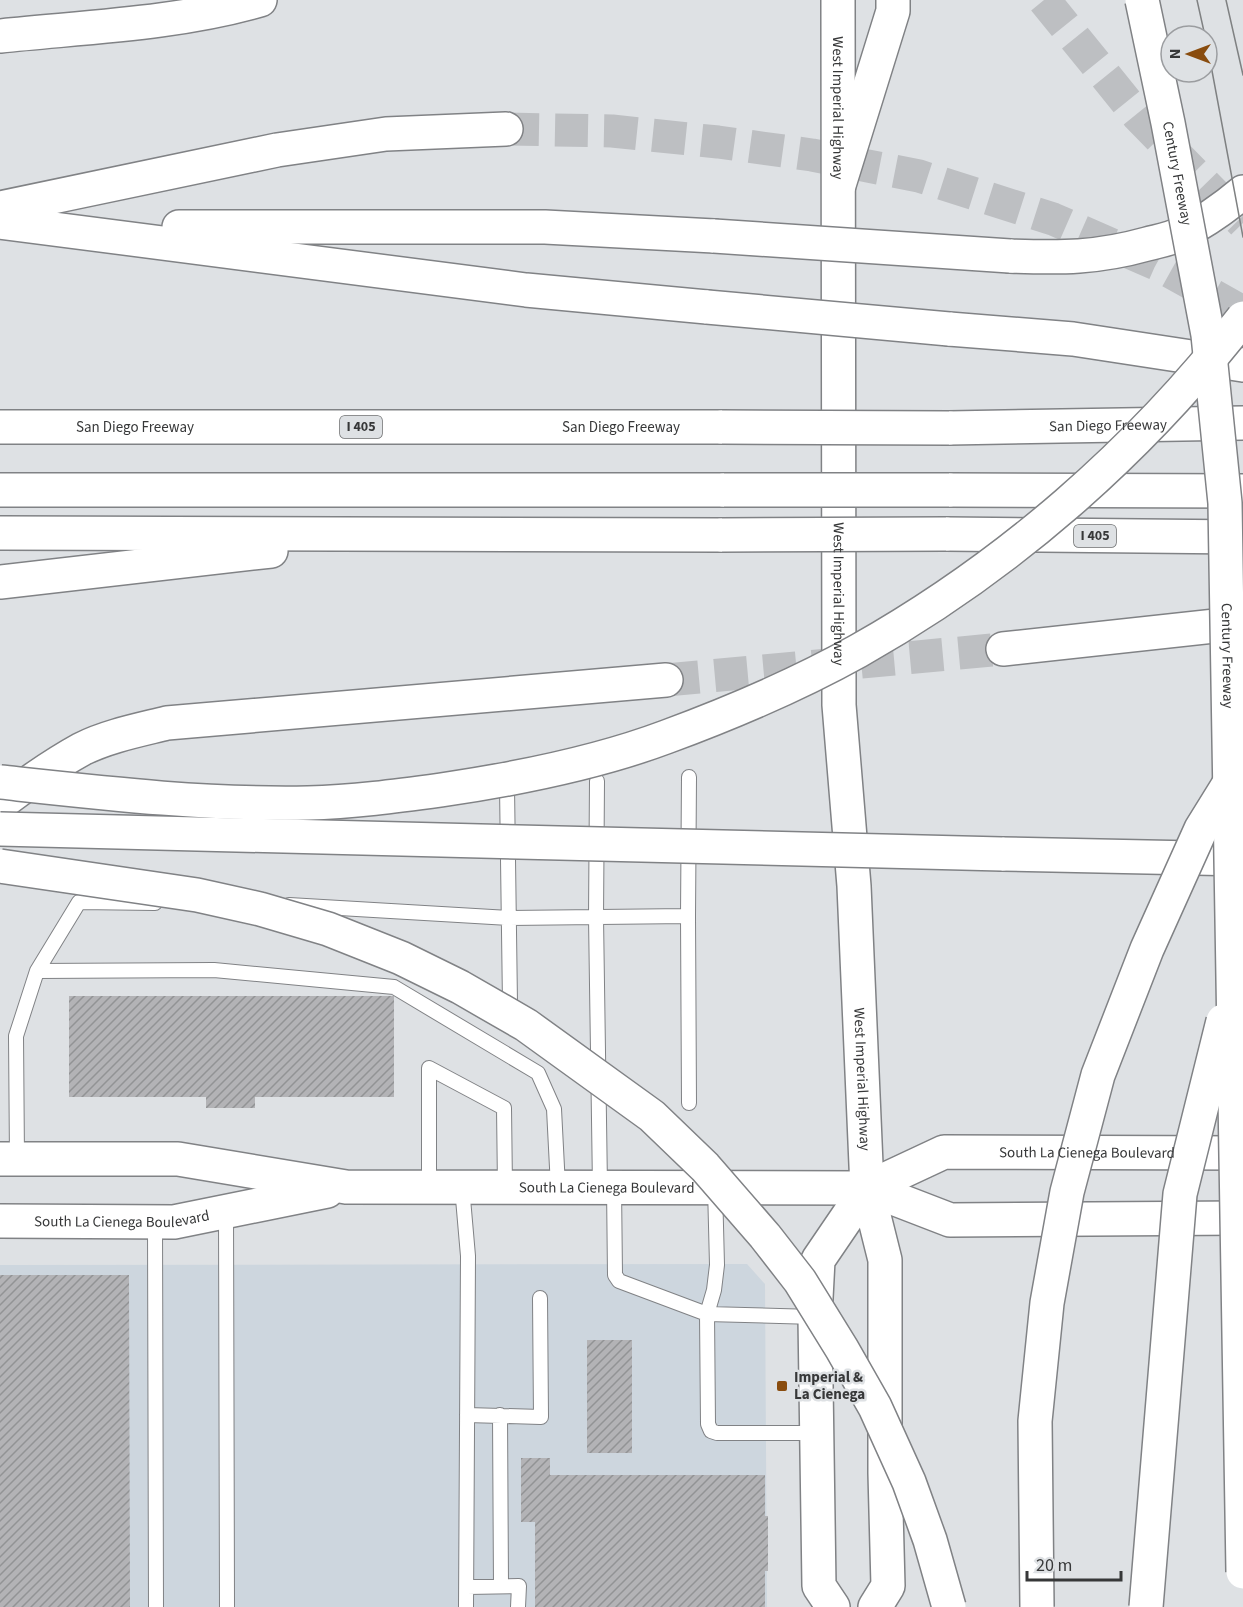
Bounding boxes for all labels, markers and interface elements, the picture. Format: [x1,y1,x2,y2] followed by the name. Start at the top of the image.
[1159,24,1219,84] north arrow
[828,36,849,180] street label: West Imperial Highway
[1164,49,1186,59] text: N
[1157,120,1198,227] street label: Century Freeway
[1049,414,1167,437] street label: San Diego Freeway
[340,416,382,438] road number: I 405
[76,417,194,438] street label: San Diego Freeway
[562,417,680,438] street label: San Diego Freeway
[828,522,849,666] street label: West Imperial Highway
[1074,525,1116,547] road number: I 405
[1216,603,1239,709] street label: Century Freeway
[849,1007,876,1151] street label: West Imperial Highway
[999,1142,1175,1163] street label: South La Cienega Boulevard
[519,1177,695,1198] street label: South La Cienega Boulevard
[34,1205,211,1233] street label: South La Cienega Boulevard
[794,1367,865,1405] place label: Imperial & La Cienega
[775,1379,789,1393] marker: Imperial & La Cienega
[1027,1544,1122,1582] scale bar
[1036,1553,1072,1578] text: 20 m

